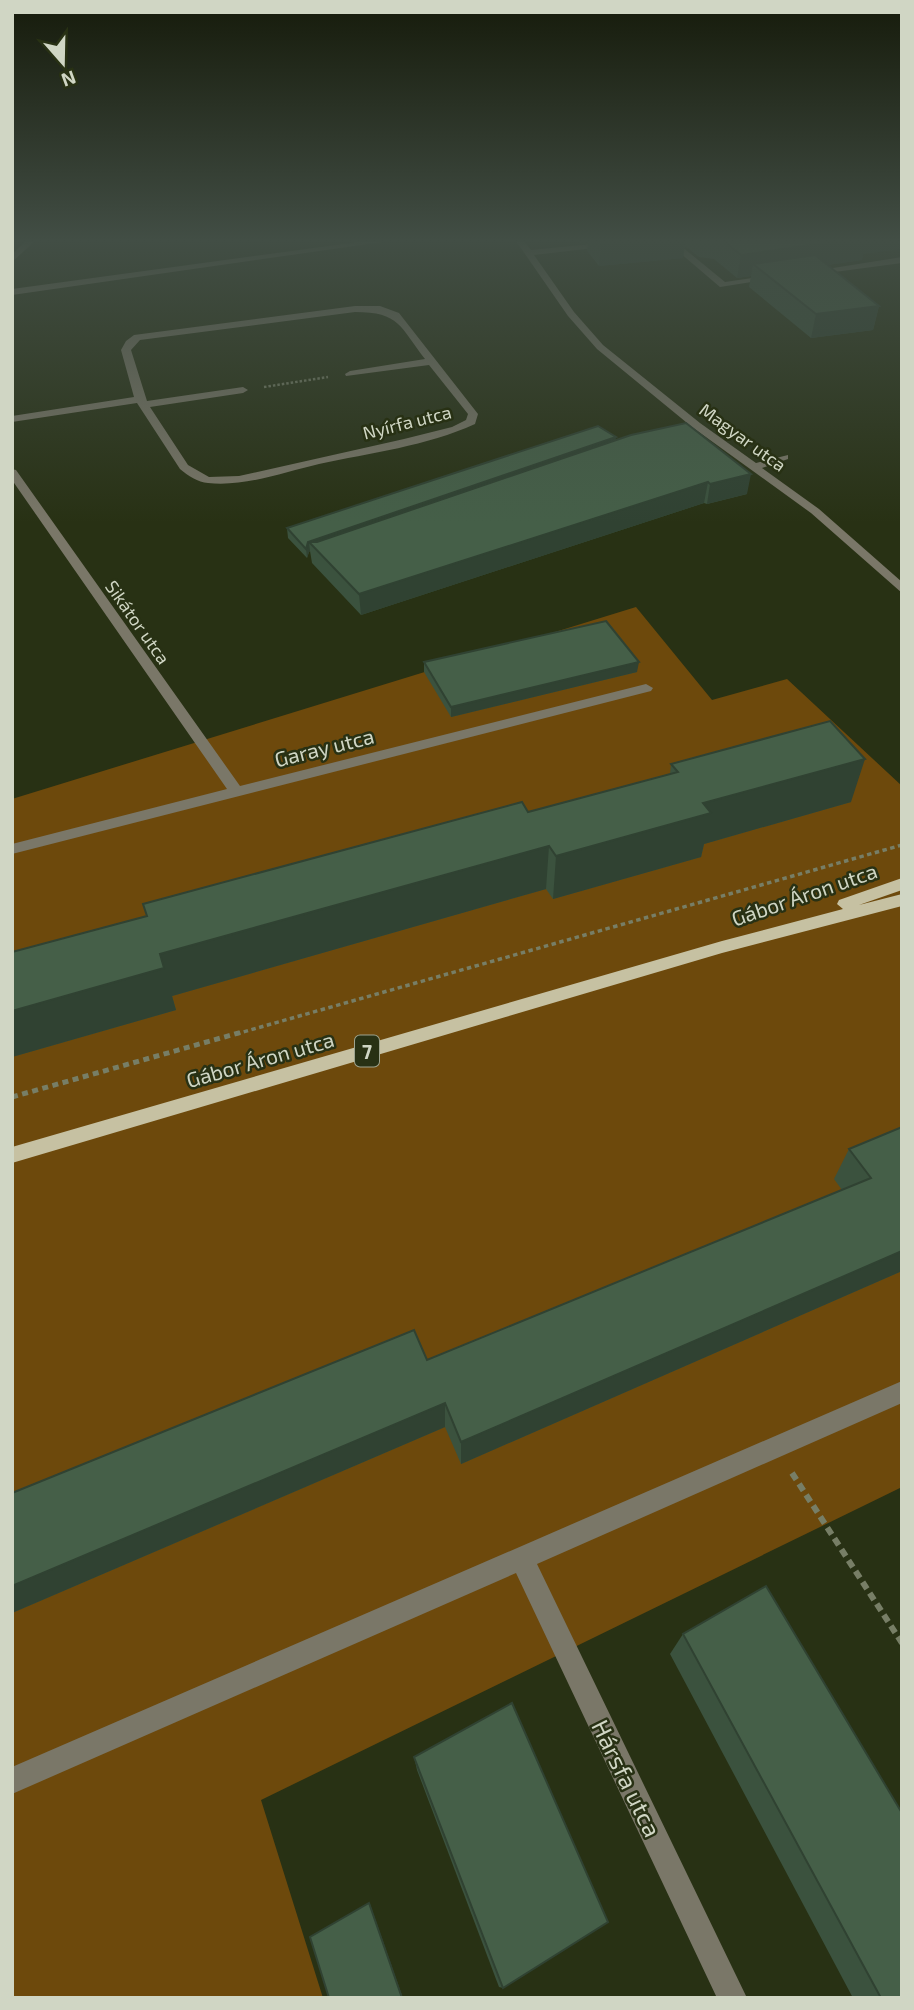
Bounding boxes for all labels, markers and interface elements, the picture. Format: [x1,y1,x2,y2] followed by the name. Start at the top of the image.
[28,28,98,98] north arrow
[59,66,79,93] text: N
[695,398,791,476] street label: Magyar utca
[360,400,454,444] street label: Nyírfa utca
[101,576,175,668] street label: Sikátor utca
[272,723,376,771] street label: Garay utca
[728,857,880,931] street label: Gábor Áron utca
[183,1026,337,1092] street label: Gábor Áron utca
[355,1036,379,1066] road number: 7
[586,1715,668,1841] street label: Hársfa utca

